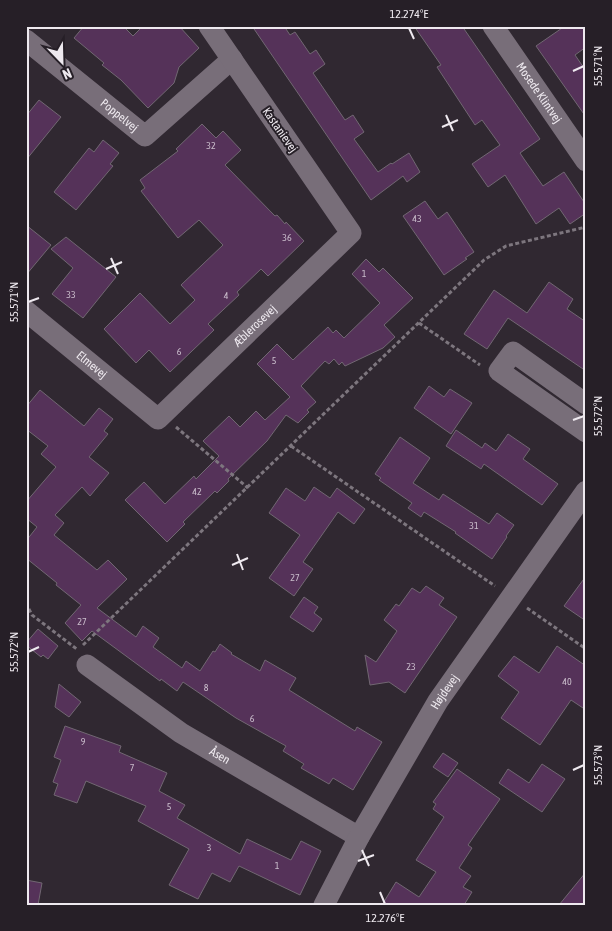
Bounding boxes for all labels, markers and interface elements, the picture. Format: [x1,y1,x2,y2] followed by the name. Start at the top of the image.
[390,7,428,21] text: 12.274°E
[38,38,88,88] north arrow
[591,46,605,86] text: 55.571°N
[513,60,565,126] street label: Mosede Klintvej
[60,65,74,83] text: N
[98,96,141,135] street label: Poppelvej
[260,105,300,155] street label: Kastanievej
[206,140,216,151] house number: 32
[412,213,422,224] house number: 43
[282,232,292,243] house number: 36
[362,268,367,279] house number: 1
[7,282,21,322] text: 55.571°N
[66,289,76,300] house number: 33
[224,290,229,301] house number: 4
[230,302,279,350] street label: Æblerosevej
[177,346,182,357] house number: 6
[74,348,110,381] street label: Elmevej
[272,355,277,366] house number: 5
[591,396,605,436] text: 55.572°N
[192,486,202,497] house number: 42
[469,520,479,531] house number: 31
[290,572,300,583] house number: 27
[77,616,87,627] house number: 27
[7,632,21,672] text: 55.572°N
[406,661,416,672] house number: 23
[428,672,462,712] street label: Højdevej
[562,676,572,687] house number: 40
[204,682,209,693] house number: 8
[250,713,255,724] house number: 6
[81,736,86,747] house number: 9
[207,744,233,767] street label: Åsen
[591,745,605,785] text: 55.573°N
[130,762,135,773] house number: 7
[167,801,172,812] house number: 5
[207,842,212,853] house number: 3
[275,860,280,871] house number: 1
[366,911,404,925] text: 12.276°E

